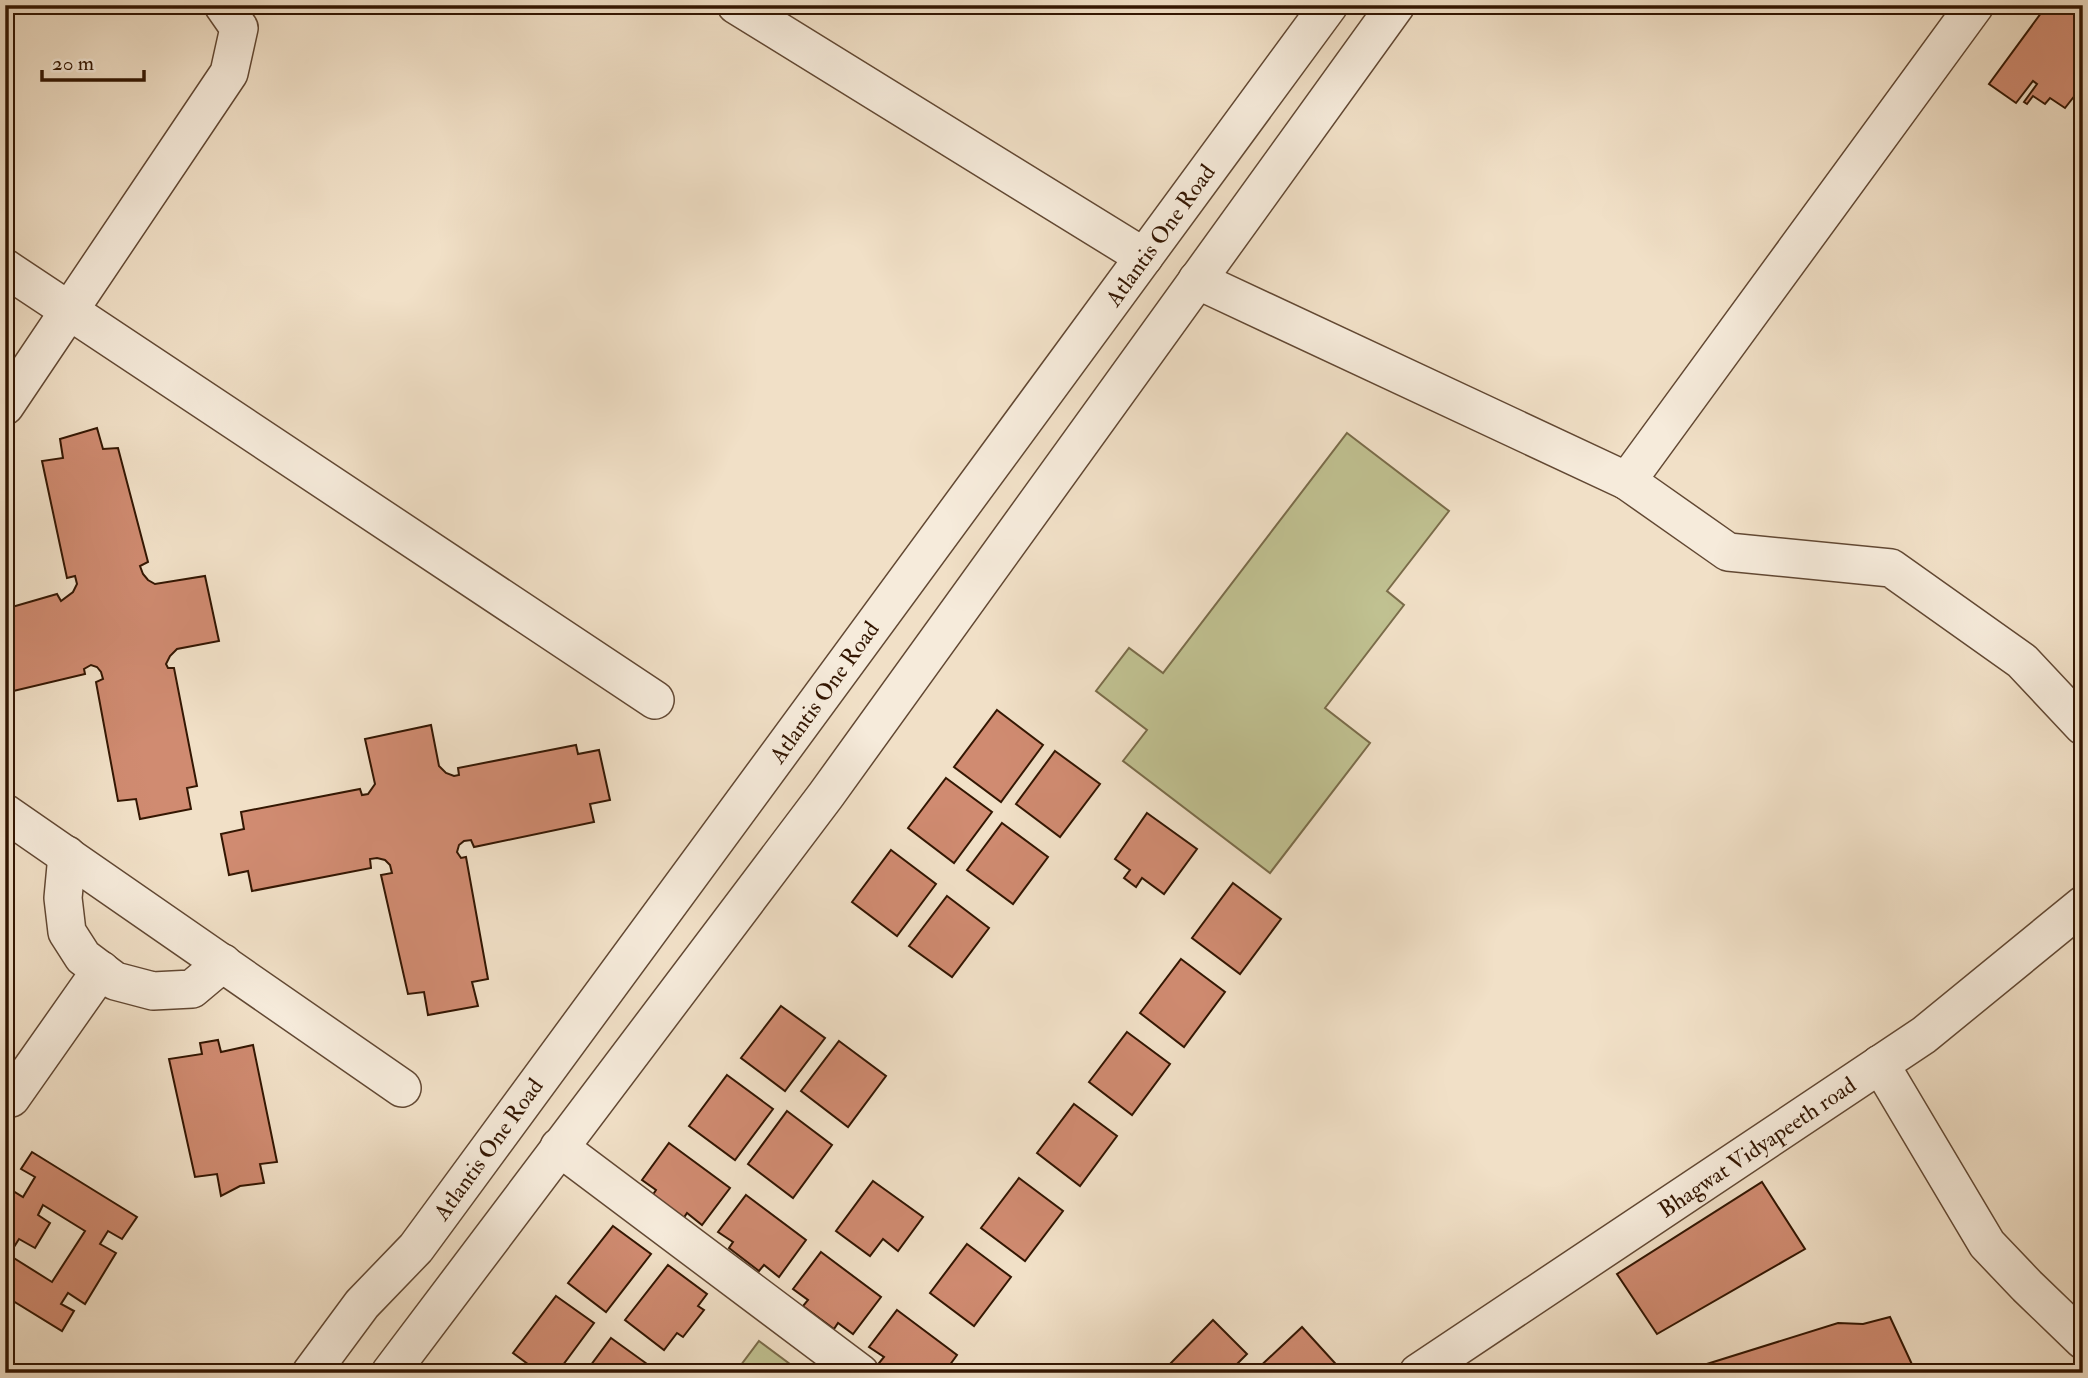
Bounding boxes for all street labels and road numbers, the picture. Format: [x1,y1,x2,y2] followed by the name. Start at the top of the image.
[1099,159,1222,313] street label: Atlantis One Road
[763,616,886,770] street label: Atlantis One Road
[1653,1070,1862,1225] street label: Bhagwat Vidyapeeth road
[427,1073,550,1227] street label: Atlantis One Road

